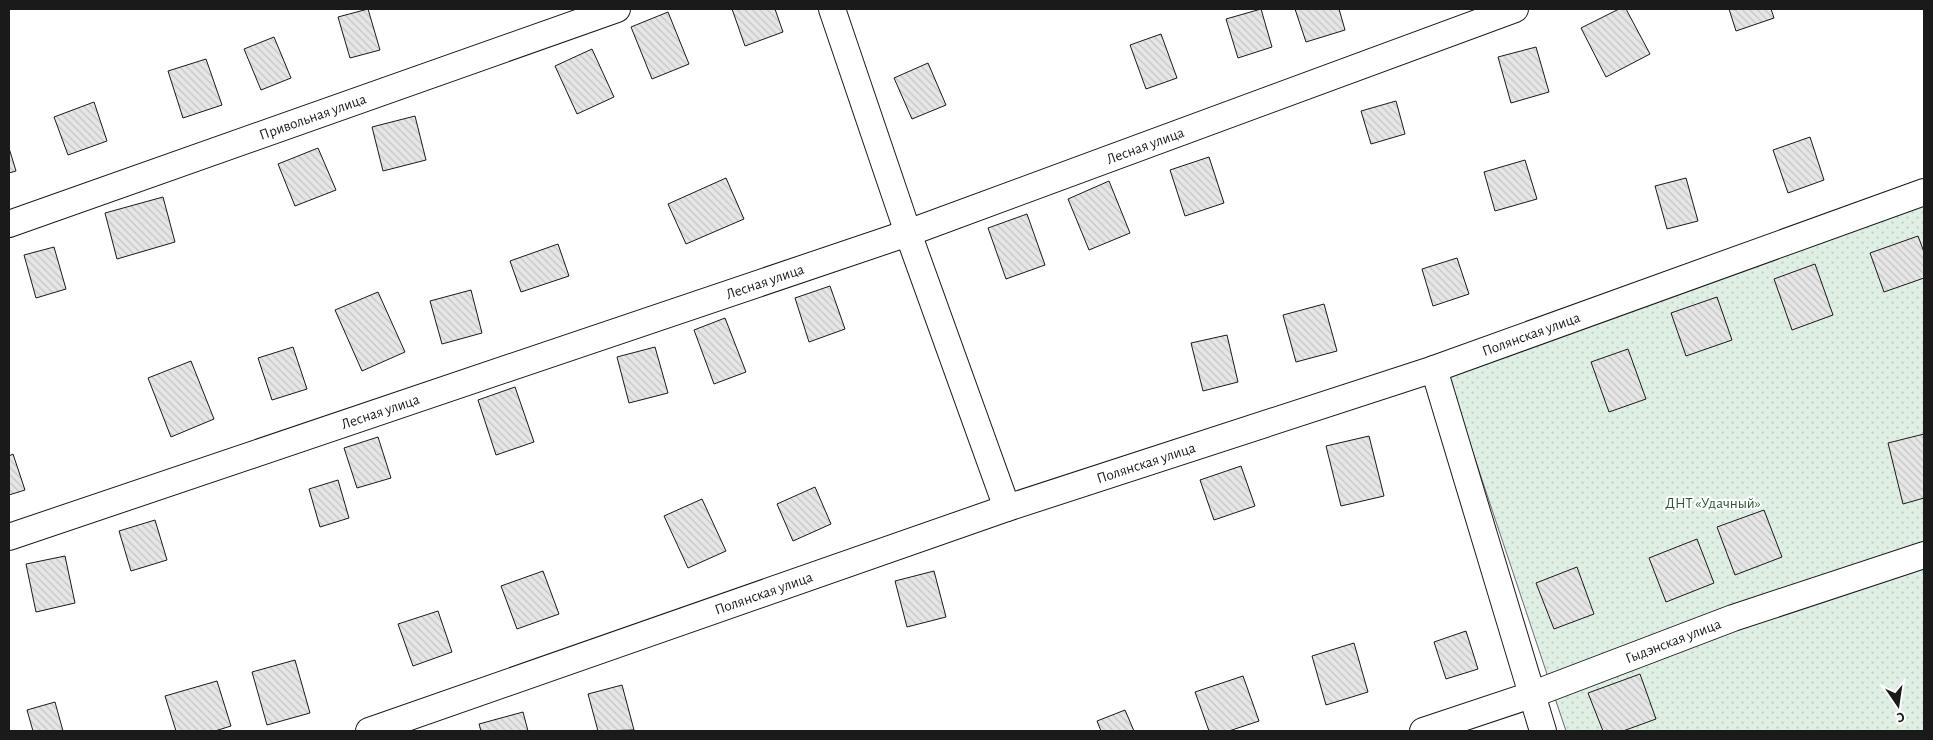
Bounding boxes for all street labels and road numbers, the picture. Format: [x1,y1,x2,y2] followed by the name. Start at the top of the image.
[257,91,368,142] street label: Привольная улица
[1105,124,1186,167] street label: Лесная улица
[724,261,806,302] street label: Лесная улица
[1480,309,1582,359] street label: Полянская улица
[339,391,421,432] street label: Лесная улица
[1095,440,1197,486] street label: Полянская улица
[713,569,815,617] street label: Полянская улица
[1623,616,1723,666] street label: Гыдэнская улица

